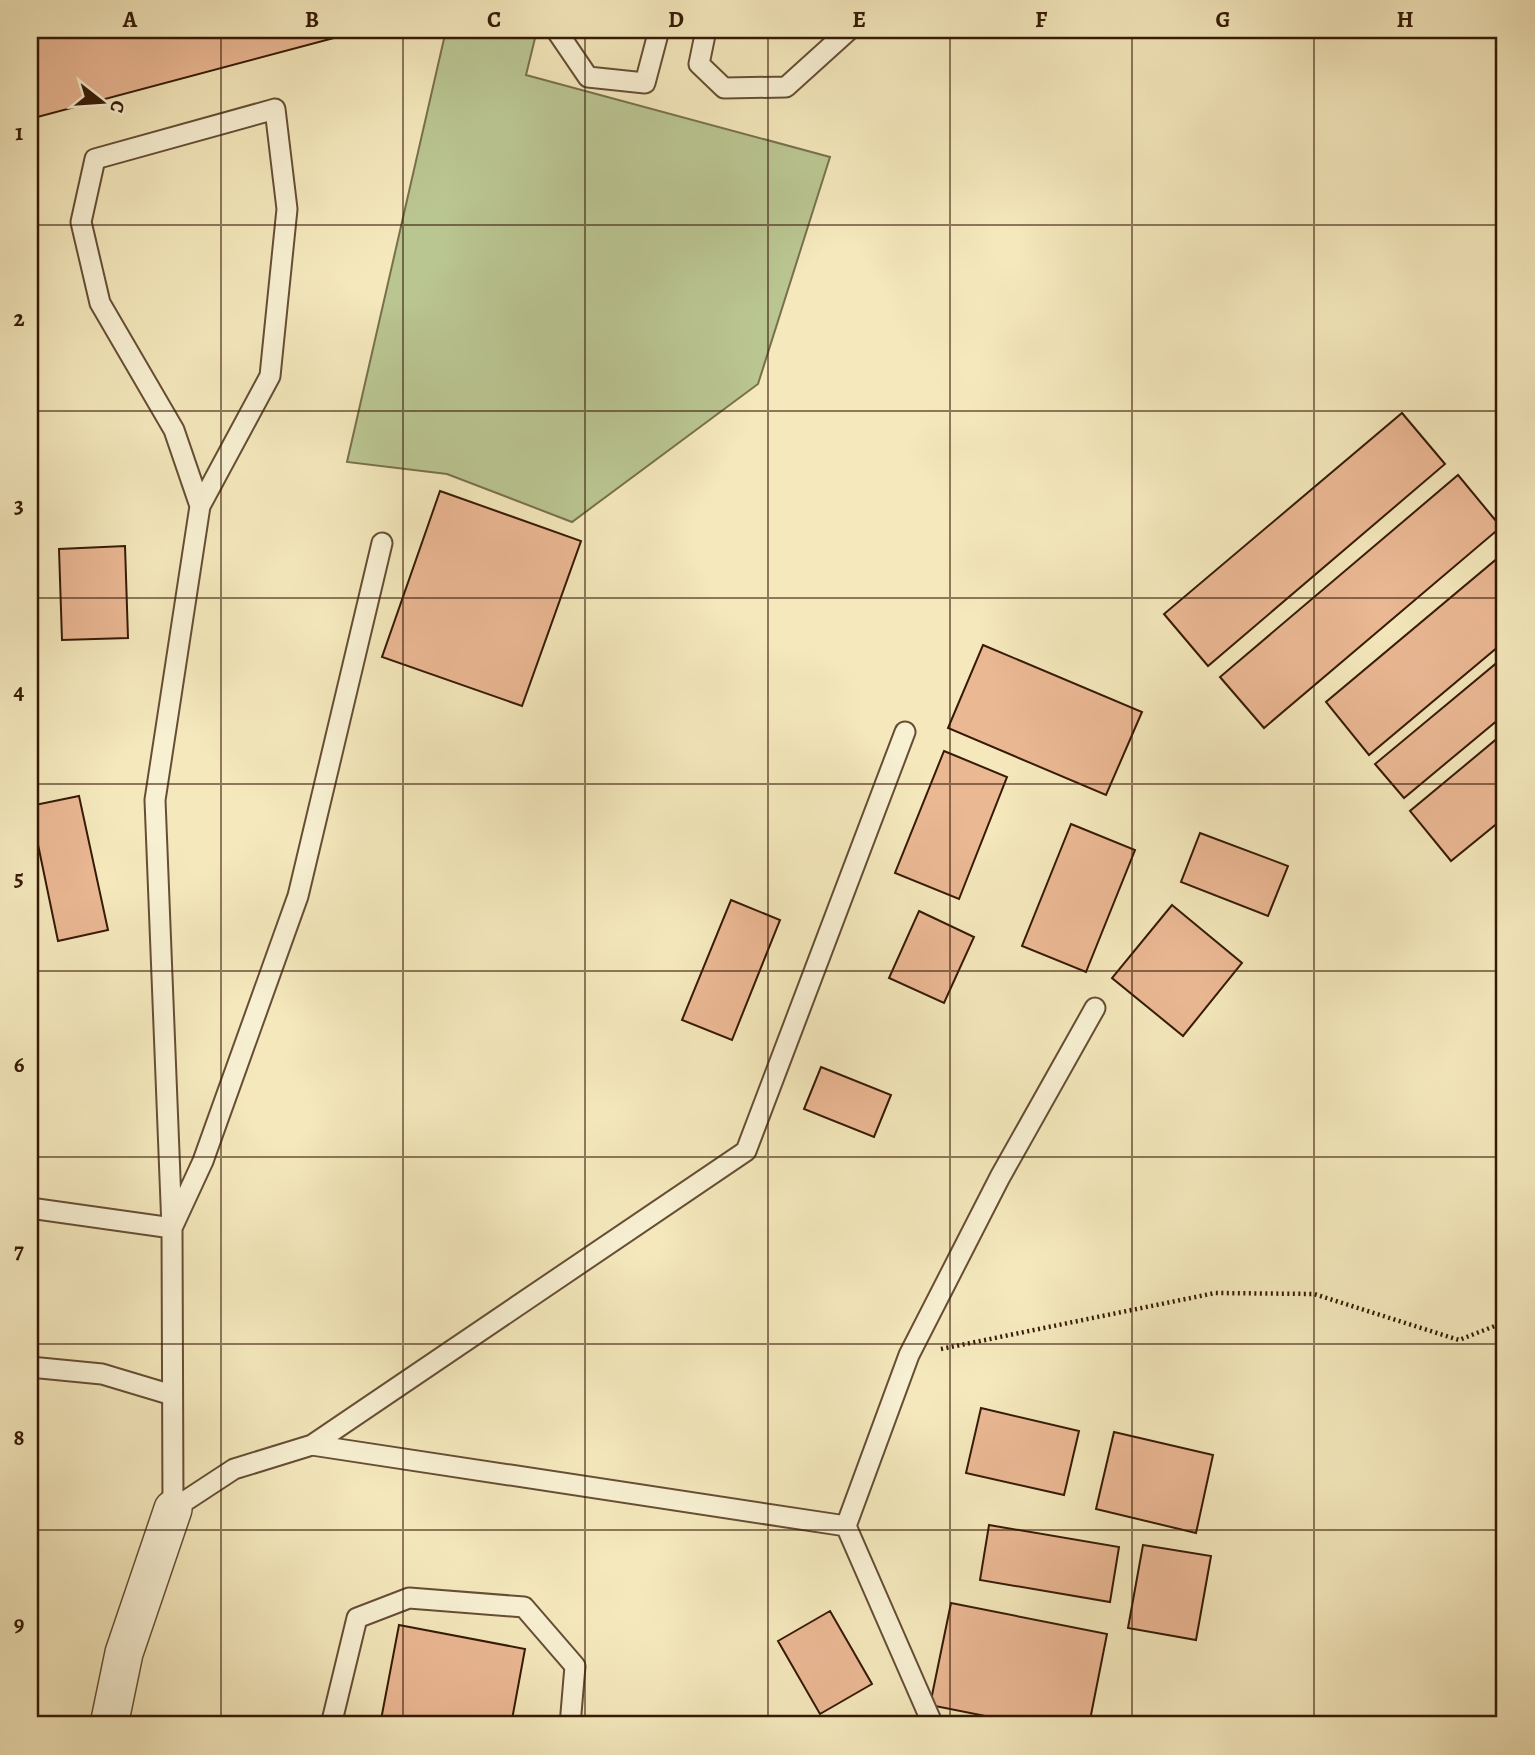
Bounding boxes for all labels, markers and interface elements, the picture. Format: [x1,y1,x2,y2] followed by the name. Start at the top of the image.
[122,4,138,35] text: A
[305,4,319,35] text: B
[487,4,501,35] text: C
[668,4,684,35] text: D
[852,4,866,35] text: E
[1035,4,1048,35] text: F
[1215,4,1231,35] text: G
[1396,4,1414,35] text: H
[66,66,136,136] north arrow
[103,97,131,116] text: С
[15,117,23,148] text: 1
[13,303,25,334] text: 2
[14,490,24,521] text: 3
[14,676,25,707] text: 4
[14,862,24,893] text: 5
[14,1049,25,1080] text: 6
[14,1235,24,1266] text: 7
[13,1422,25,1453] text: 8
[14,1608,24,1639] text: 9

